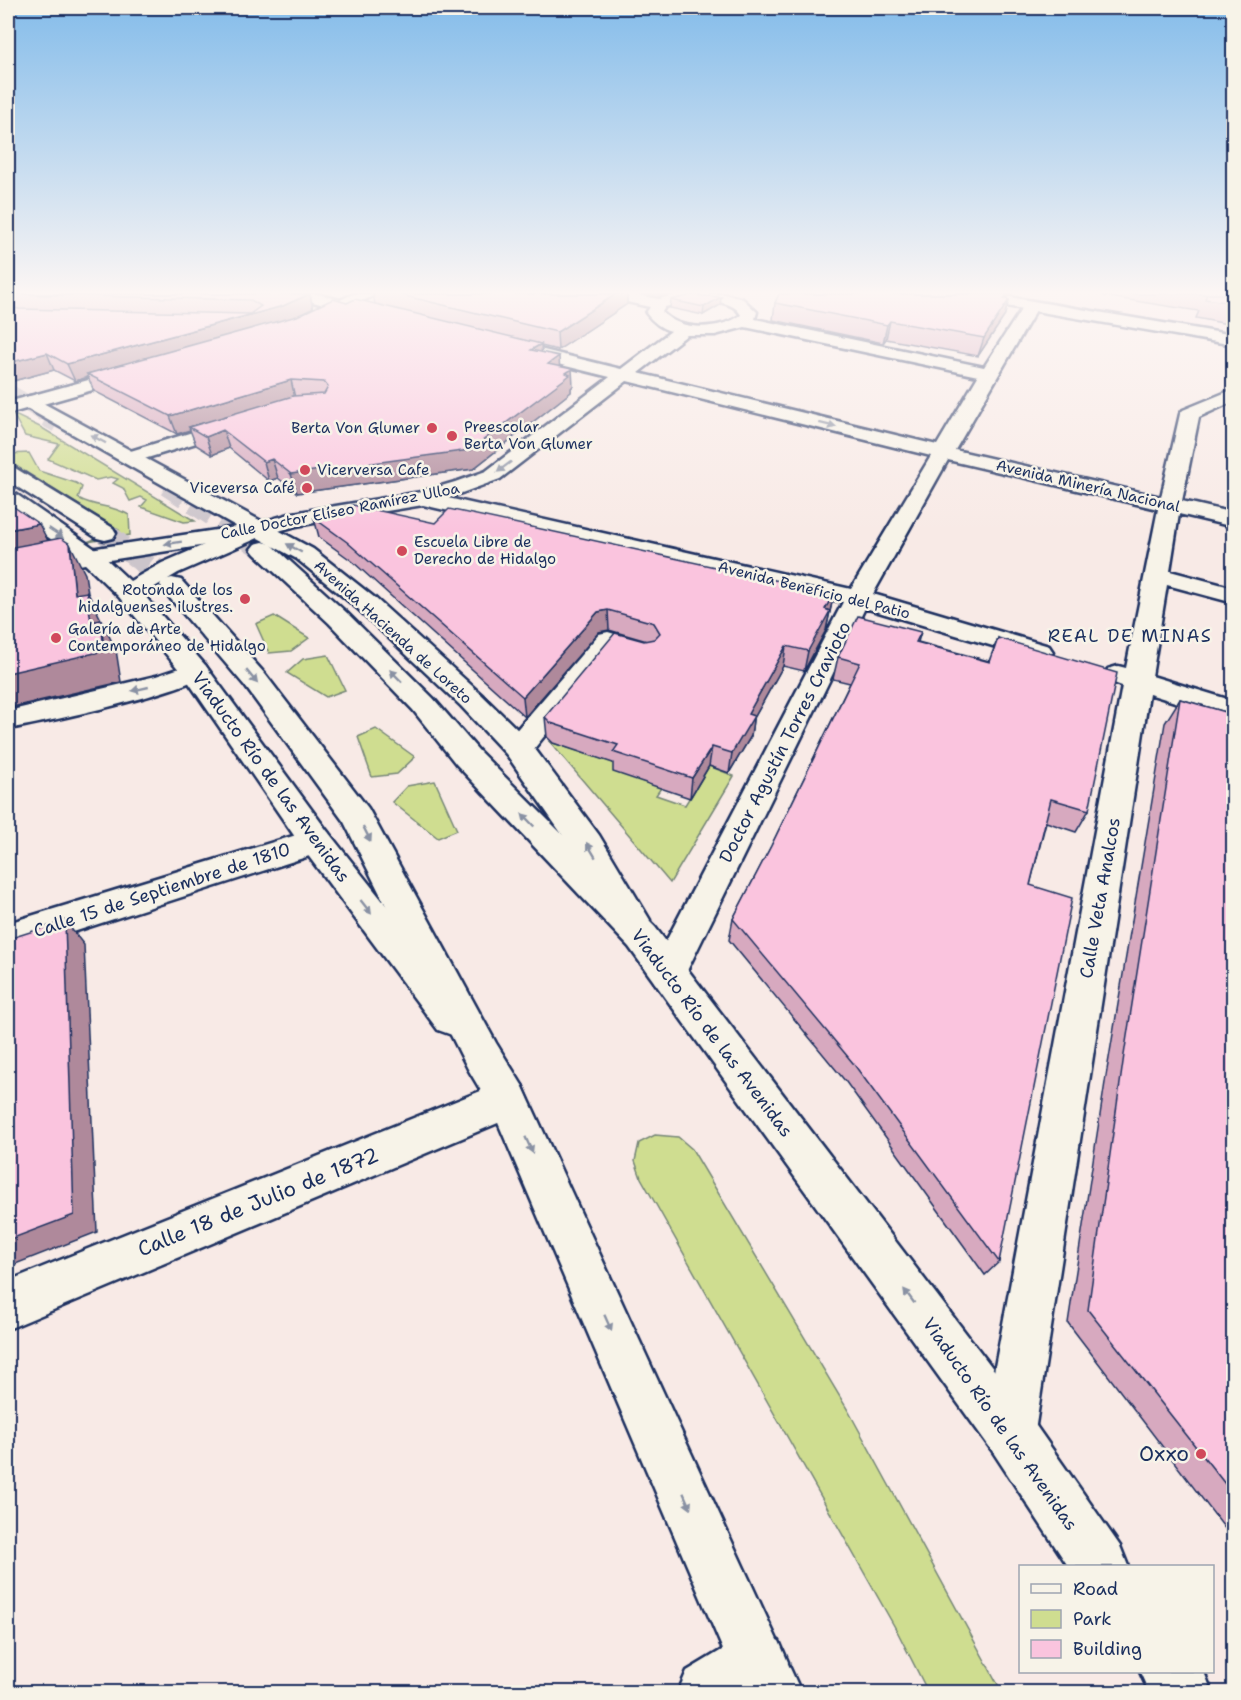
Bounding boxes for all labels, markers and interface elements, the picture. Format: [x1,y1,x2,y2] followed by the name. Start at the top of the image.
[464,417,593,454] place label: Preescolar Berta Von Glumer
[291,418,420,438] place label: Berta Von Glumer
[819,420,837,430] one-way arrow
[425,421,439,435] marker: Berta Von Glumer
[445,429,459,443] marker: Preescolar Berta Von Glumer
[89,434,106,444] one-way arrow
[994,455,1182,517] street label: Avenida Minería Nacional
[317,460,429,480] place label: Vicerversa Cafe
[496,460,511,472] one-way arrow
[298,463,312,477] marker: Vicerversa Cafe
[190,478,295,498] place label: Viceversa Café
[219,478,462,544] street label: Calle Doctor Elíseo Ramírez Ulloa
[300,481,314,495] marker: Viceversa Café
[47,527,64,538] one-way arrow
[414,532,556,569] place label: Escuela Libre de Derecho de Hidalgo
[163,539,182,548] one-way arrow
[285,543,302,553] one-way arrow
[395,544,409,558] marker: Escuela Libre de Derecho de Hidalgo
[310,556,476,708] street label: Avenida Hacienda de Loreto
[716,556,912,624] street label: Avenida Beneficio del Patio
[78,580,233,617] place label: Rotonda de los hidalguenses ilustres.
[238,592,252,606] marker: Rotonda de los hidalguenses ilustres.
[714,617,856,867] street label: Doctor Agustín Torres Cravioto
[68,619,266,656] place label: Galería de Arte Contemporáneo de Hidalgo
[1048,624,1212,648] district label: REAL DE MINAS
[49,631,63,645] marker: Galería de Arte Contemporáneo de Hidalgo
[186,667,356,887] street label: Viaducto Río de las Avenidas
[245,669,258,685] one-way arrow
[389,670,403,684] one-way arrow
[130,685,149,694] one-way arrow
[521,813,535,827] one-way arrow
[1074,816,1126,980] street label: Calle Veta Analcos
[362,826,371,843] one-way arrow
[30,837,294,943] street label: Calle 15 de Septiembre de 1810
[585,842,596,858] one-way arrow
[360,899,372,914] one-way arrow
[626,924,798,1142] street label: Viaducto Río de las Avenidas
[524,1136,534,1154] one-way arrow
[133,1141,383,1263] street label: Calle 18 de Julio de 1872
[903,1288,915,1304] one-way arrow
[917,1313,1083,1535] street label: Viaducto Río de las Avenidas
[603,1315,612,1332] one-way arrow
[1139,1440,1189,1468] place label: Oxxo
[1194,1447,1208,1461] marker: Oxxo
[682,1493,692,1511] one-way arrow
[1019,1565,1214,1673] legend
[1073,1577,1118,1601] text: Road
[1073,1607,1112,1631] text: Park
[1073,1637,1142,1661] text: Building

